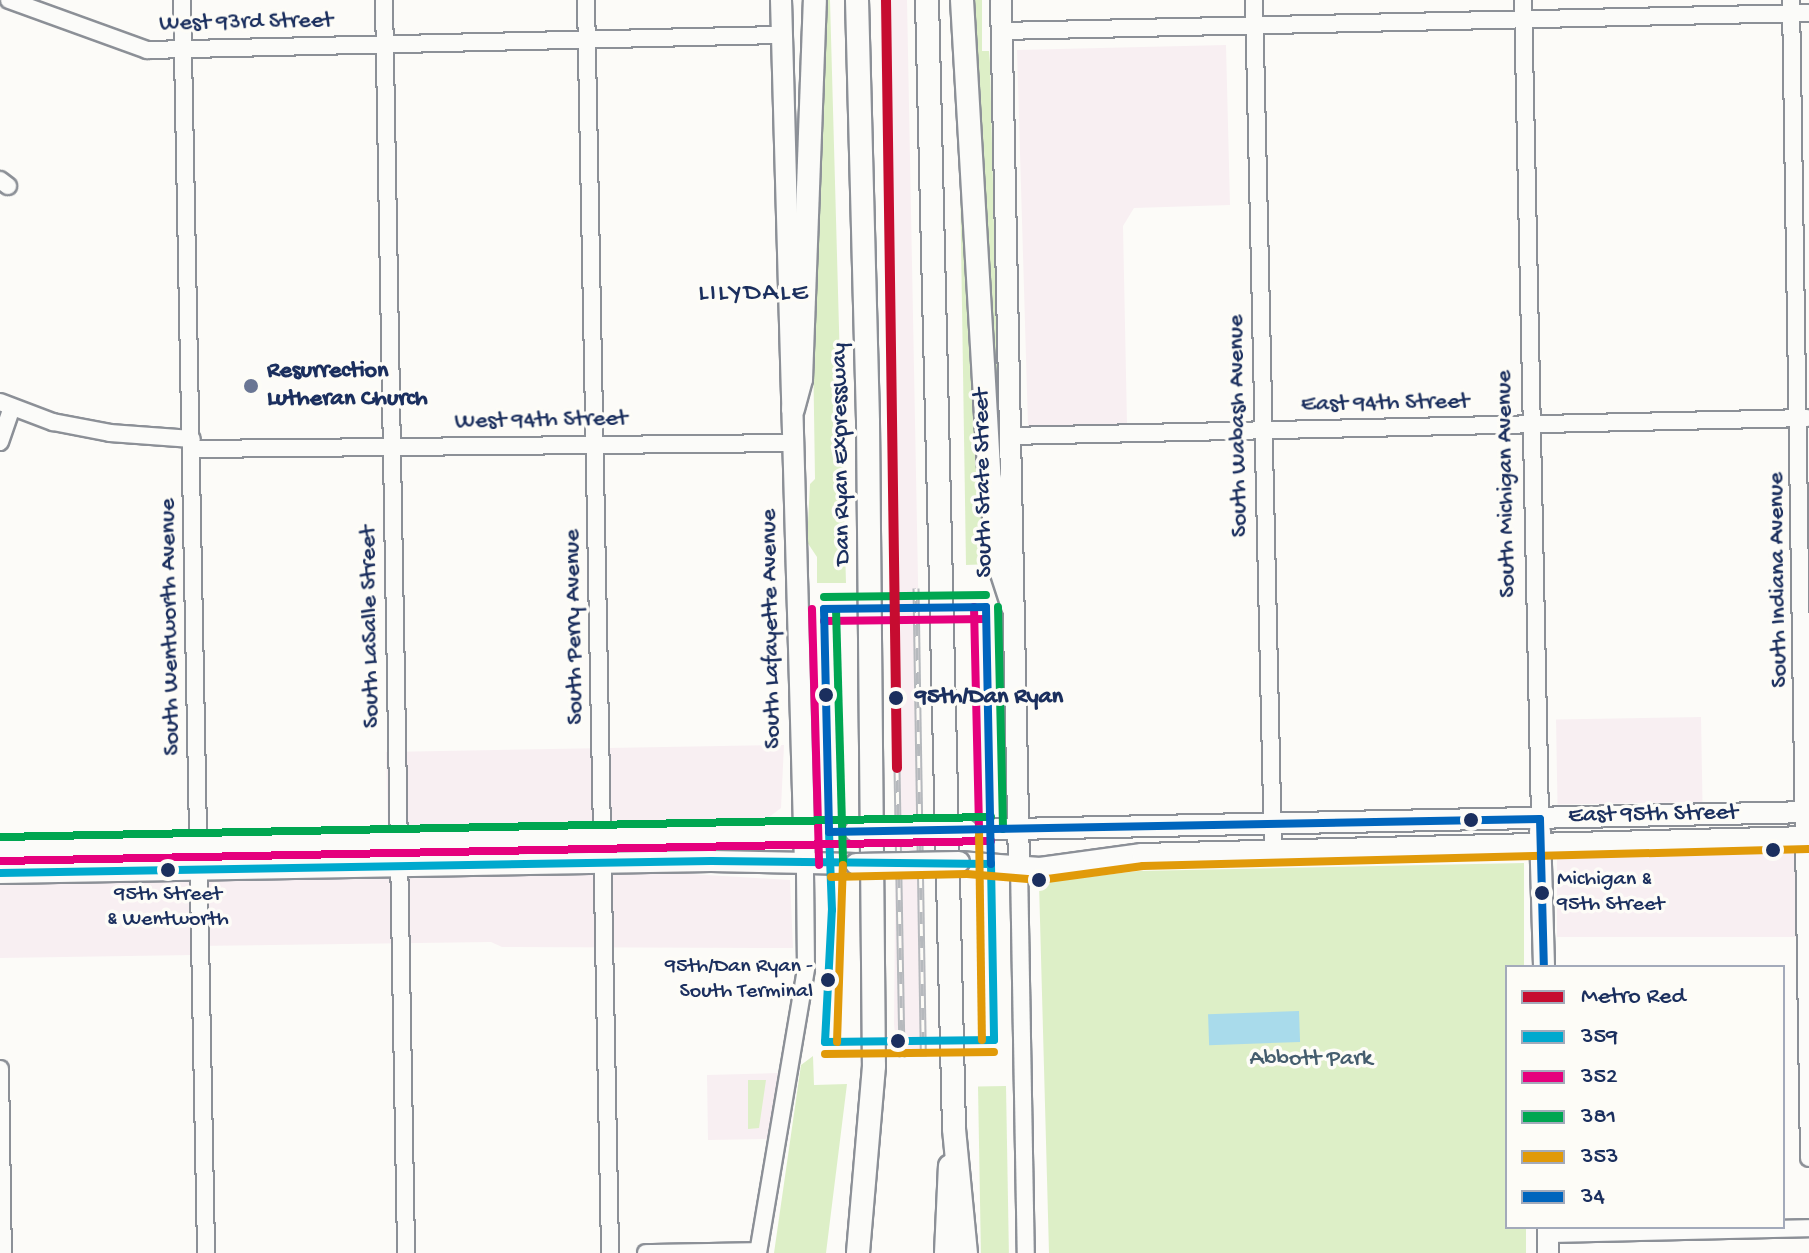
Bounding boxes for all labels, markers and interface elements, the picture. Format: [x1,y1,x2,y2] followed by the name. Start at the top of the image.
[159,7,333,39] street label: West 93rd Street
[698,279,810,311] district label: LILYDALE
[1223,315,1255,537] street label: South Wabash Avenue
[826,343,858,565] street label: Dan Ryan Expressway
[267,358,428,414] place label: Resurrection Lutheran Church
[1491,370,1523,598] street label: South Michigan Avenue
[242,377,260,395] marker: Resurrection Lutheran Church
[968,388,1000,578] street label: South State Street
[1301,388,1469,420] street label: East 94th Street
[454,405,628,437] street label: West 94th Street
[1763,472,1795,688] street label: South Indiana Avenue
[154,498,188,756] street label: South Wentworth Avenue
[756,509,788,749] street label: South Lafayette Avenue
[355,526,387,728] street label: South LaSalle Street
[559,529,591,725] street label: South Perry Avenue
[915,684,1063,712] place label: 95th/Dan Ryan
[884,686,908,710] marker: 95th/Dan Ryan
[818,687,834,703] unlabelled marker
[1568,799,1738,831] street label: East 95th Street
[1463,812,1479,828] unlabelled marker
[1765,842,1781,858] unlabelled marker
[160,862,176,878] marker: 95th Street & Wentworth
[1557,867,1664,918] place label: Michigan & 95th Street
[1031,872,1047,888] unlabelled marker
[107,882,229,934] place label: 95th Street & Wentworth
[1534,885,1550,901] marker: Michigan & 95th Street
[665,954,813,1006] place label: 95th/Dan Ryan - South Terminal
[1505,965,1785,1229] legend
[820,972,836,988] marker: 95th/Dan Ryan - South Terminal
[1581,983,1686,1012] text: Metro Red
[1581,1023,1618,1052] text: 359
[890,1033,906,1049] unlabelled marker
[1250,1046,1372,1074] park label: Abbott Park
[1581,1063,1618,1092] text: 352
[1581,1103,1616,1132] text: 381
[1581,1143,1619,1172] text: 353
[1581,1183,1605,1212] text: 34

